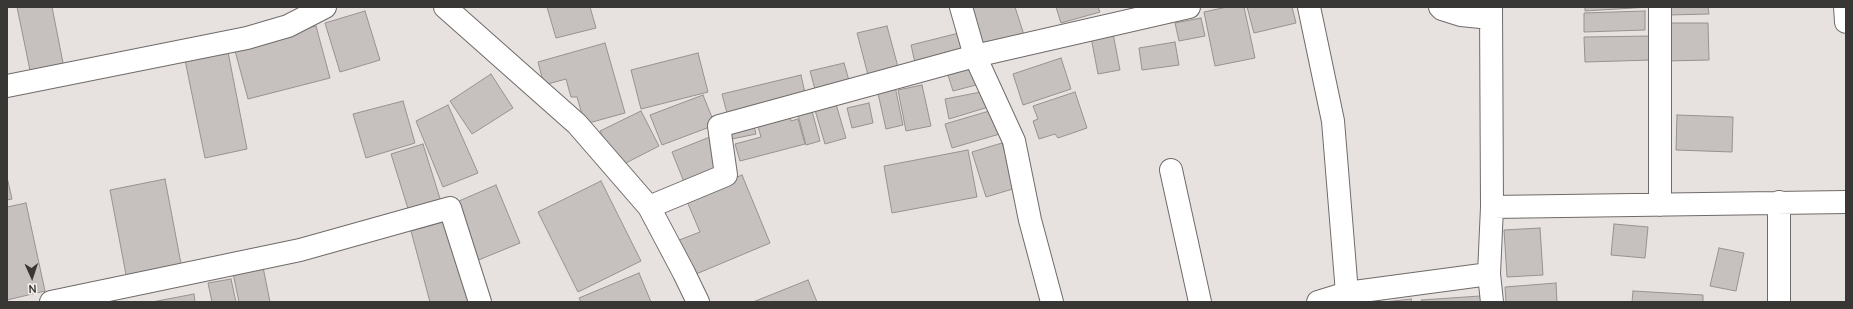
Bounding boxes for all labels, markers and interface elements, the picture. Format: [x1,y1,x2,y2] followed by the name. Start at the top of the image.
[12,257,52,297] north arrow
[28,282,37,297] text: N

